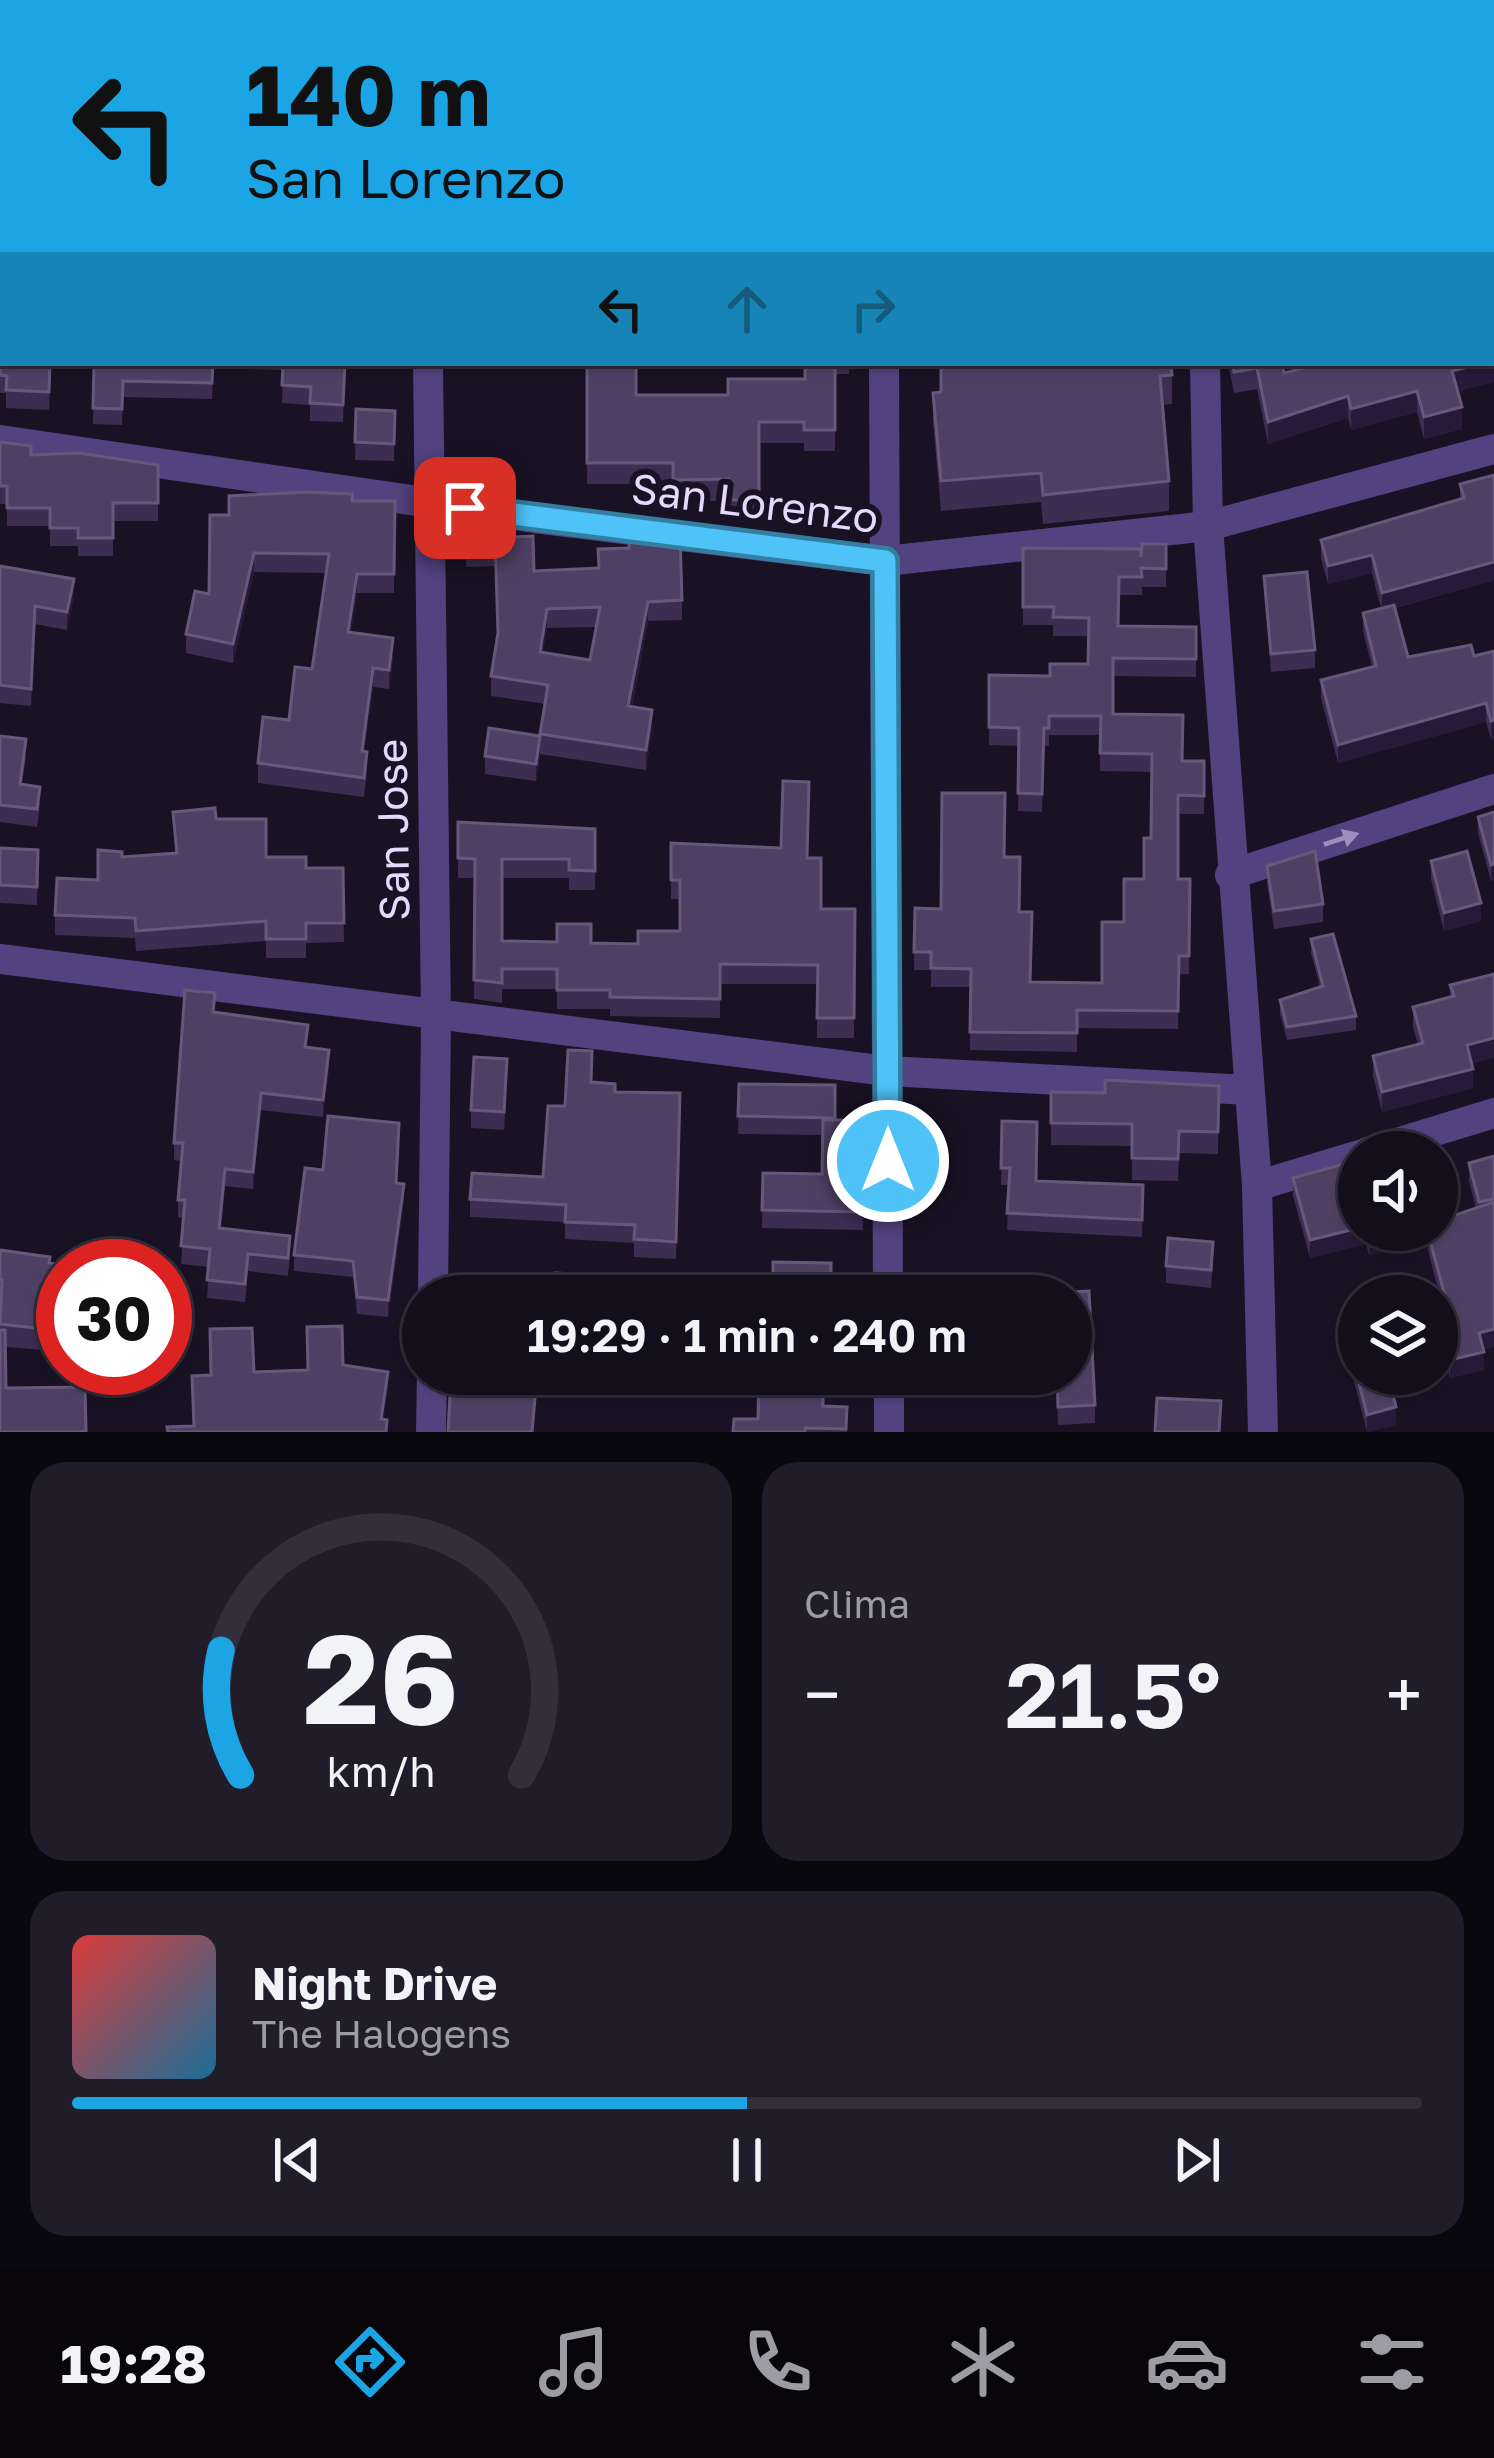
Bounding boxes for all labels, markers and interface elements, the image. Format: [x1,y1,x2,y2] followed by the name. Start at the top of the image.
[246,44,491,144] text: 140 m
[48,48,204,204] icon: left
[246,145,565,210] text: San Lorenzo
[588,276,654,342] icon: left
[714,276,780,342] icon: ahead
[840,276,906,342] icon: right
[414,457,516,559] pin
[629,462,881,542] street label: San Lorenzo
[432,475,498,541] icon: arrive
[365,739,419,921] street label: San Jose
[1323,829,1360,848] one-way arrow
[825,1098,951,1224] position arrow
[1338,1131,1458,1395] map controls
[1338,1131,1458,1251] button: sound
[36,1239,192,1395] speed limit sign: 30
[1338,1275,1458,1395] button: layers
[527,1308,967,1362] text: 19:29 · 1 min · 240 m
[804,1580,910,1627] text: Clima
[303,1602,459,1751] text: 26
[1005,1640,1221,1748] text: 21.5°
[804,1654,840,1734] text: −
[1386,1654,1422,1734] text: +
[326,1744,436,1795] text: km/h
[252,1956,497,2010] text: Night Drive
[252,2010,511,2057] text: The Halogens
[264,2127,330,2193] icon: previous
[714,2127,780,2193] icon: pause
[1164,2127,1230,2193] icon: next
[328,2320,412,2404] icon: directions
[532,2320,616,2404] icon: music
[736,2320,820,2404] icon: phone
[941,2320,1025,2404] icon: climate
[1145,2320,1229,2404] icon: car
[1350,2320,1434,2404] icon: filters
[60,2330,207,2395] text: 19:28

